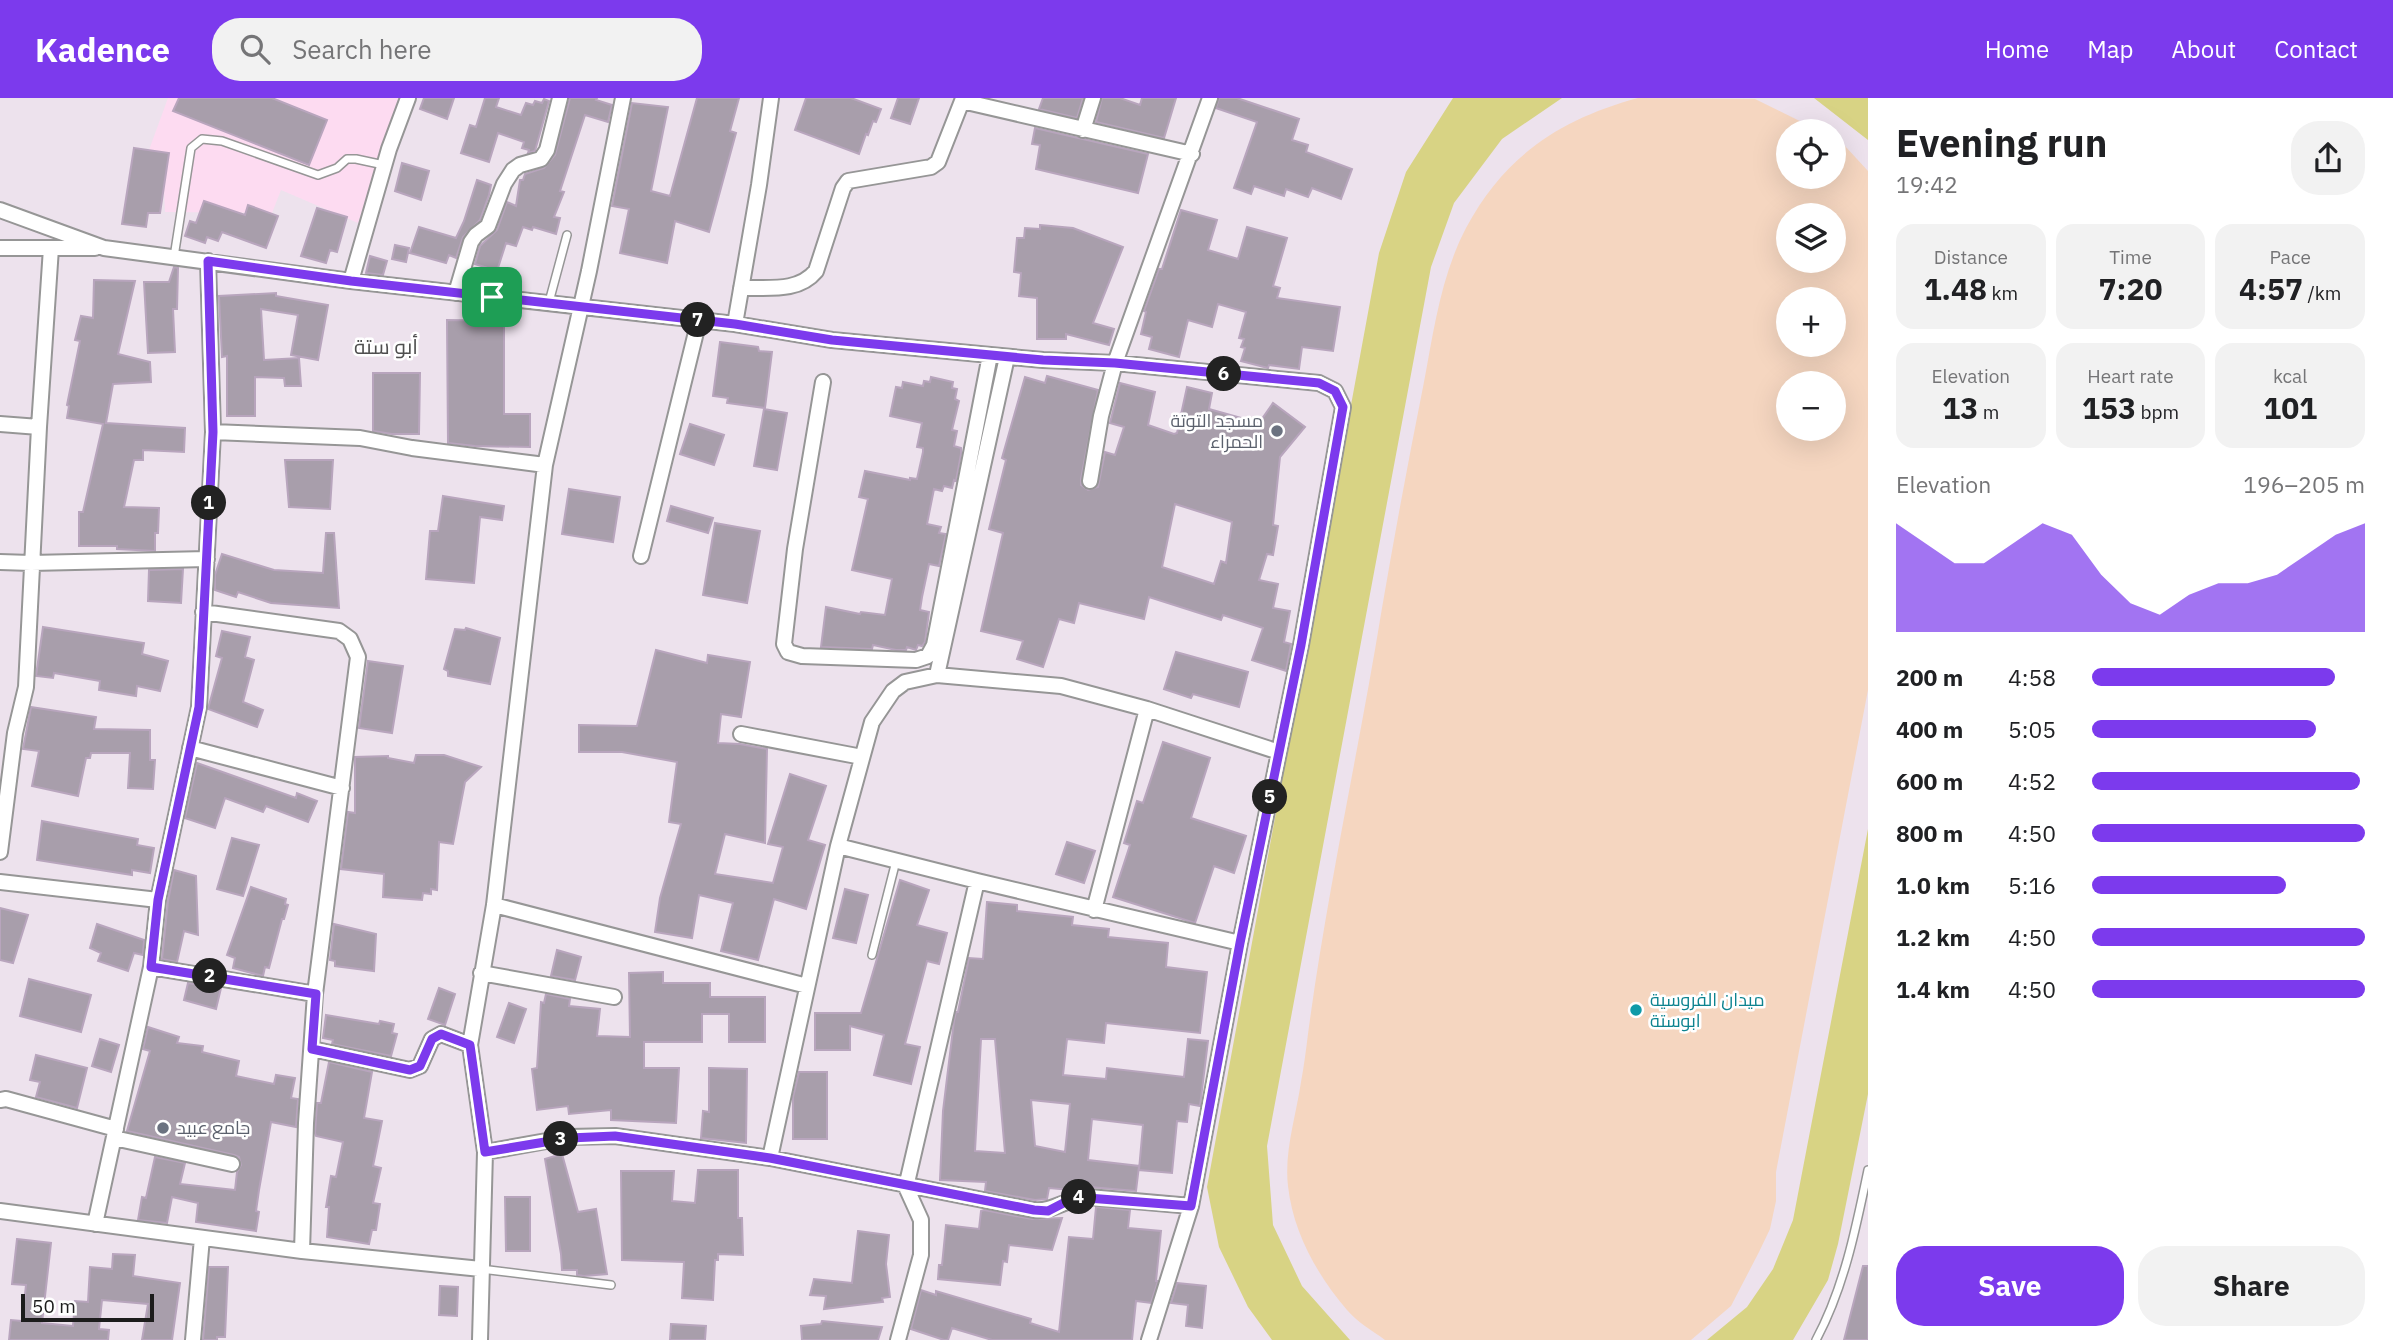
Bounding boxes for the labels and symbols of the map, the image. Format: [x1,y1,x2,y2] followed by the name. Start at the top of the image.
[462,267,522,327] pin
[680,302,716,338] pin: 7
[354,332,418,360] district label: أبو ستة
[1206,356,1242,392] pin: 6
[1171,409,1263,453] place label: مسجد التوتة الحمراء
[1269,423,1285,439] marker: مسجد التوتة الحمراء
[192,486,227,520] pin: 1
[1252,780,1288,814] pin: 5
[192,958,228,994] pin: 2
[1650,988,1765,1032] place label: ميدان الفروسية ابوستة
[1628,1002,1644,1018] marker: ميدان الفروسية ابوستة
[177,1116,250,1140] place label: جامع عبيد
[155,1120,171,1136] marker: جامع عبيد
[544,1122,578,1156] pin: 3
[1062,1180,1096,1214] pin: 4
[21,1291,154,1323] scale bar

